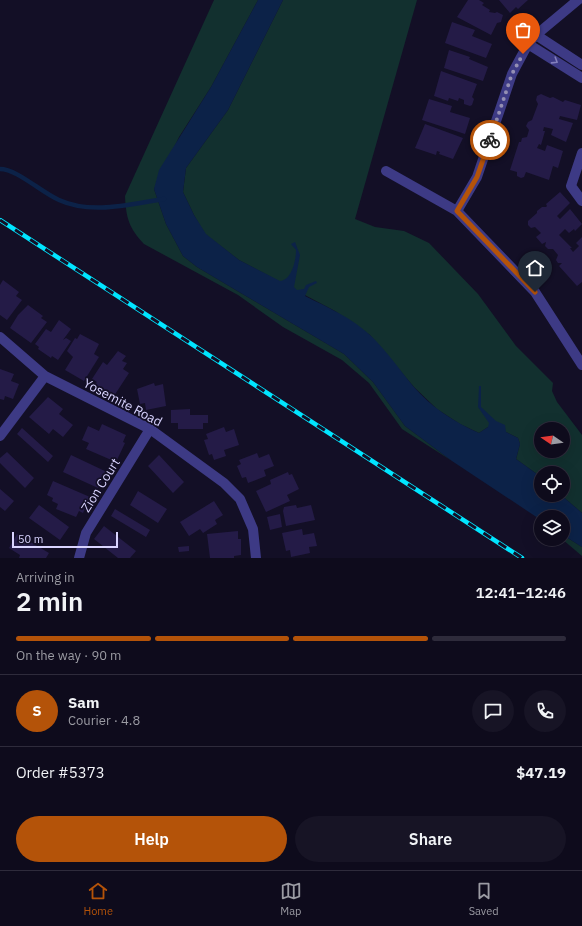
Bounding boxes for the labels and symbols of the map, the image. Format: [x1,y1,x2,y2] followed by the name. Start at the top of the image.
[506,13,540,54] pin
[551,56,558,64] one-way arrow
[470,120,510,160] courier
[518,251,552,292] pin
[80,375,165,430] street label: Yosemite Road
[534,422,570,458] north arrow
[77,455,124,515] street label: Zion Court
[12,530,118,549] scale bar

